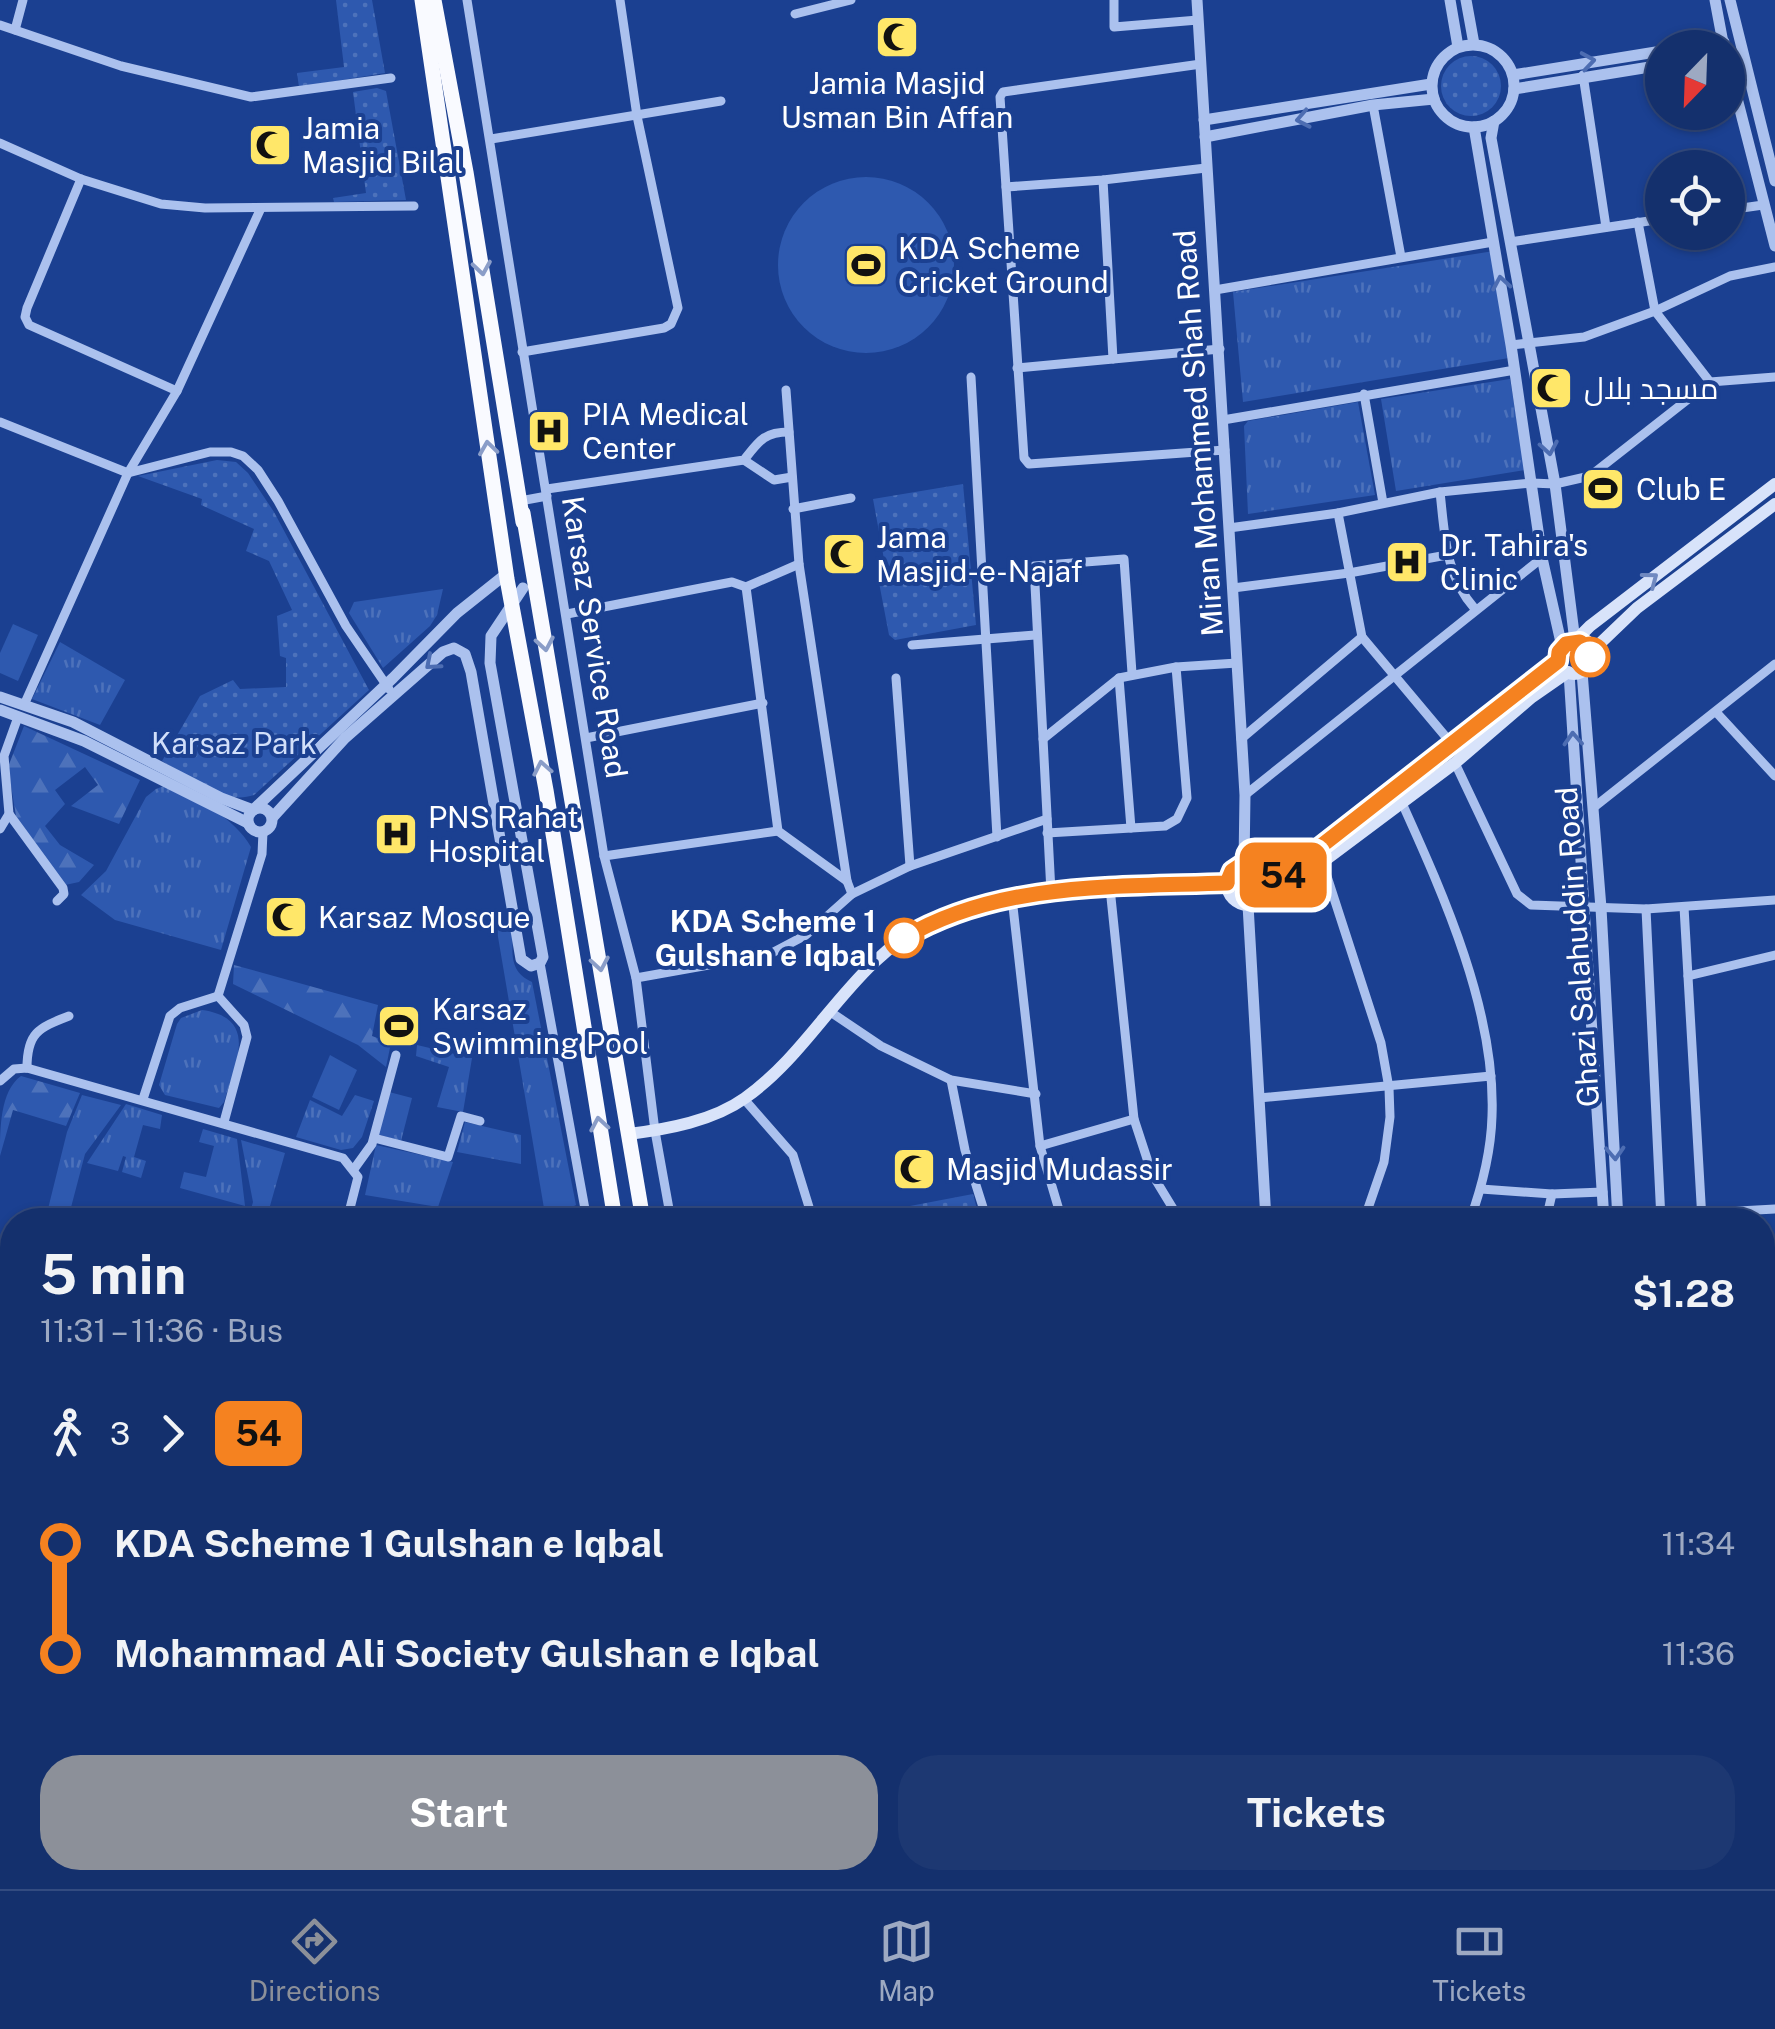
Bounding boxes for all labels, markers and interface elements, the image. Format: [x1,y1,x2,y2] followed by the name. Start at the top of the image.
[874,14,920,60] mosque icon: Jamia Masjid Usman Bin Affan
[1645,30,1745,130] north arrow
[1645,30,1745,250] map controls
[1579,52,1596,73] one-way arrow
[781,65,1013,135] place label: Jamia Masjid Usman Bin Affan
[1295,107,1312,128] one-way arrow
[302,110,463,180] place label: Jamia Masjid Bilal
[247,122,293,168] mosque icon: Jamia Masjid Bilal
[1645,150,1745,250] button: locate
[1166,229,1230,637] street label: Miran Mohammed Shah Road
[898,230,1109,300] place label: KDA Scheme Cricket Ground
[843,242,889,288] sports icon: KDA Scheme Cricket Ground
[471,260,492,276] one-way arrow
[1491,275,1512,292] one-way arrow
[1528,365,1574,411] mosque icon: مسجد بلال
[1584,370,1719,406] place label: مسجد بلال
[582,396,749,466] place label: PIA Medical Center
[526,408,572,454] hospital icon: PIA Medical Center
[478,440,499,456] one-way arrow
[1538,440,1559,456] one-way arrow
[1580,466,1626,512] sports icon: Club E
[1636,471,1726,507] place label: Club E
[555,493,635,781] street label: Karsaz Service Road
[876,519,1083,589] place label: Jama Masjid-e-Najaf
[1440,527,1588,597] place label: Dr. Tahira's Clinic
[821,531,867,577] mosque icon: Jama Masjid-e-Najaf
[1384,539,1430,585] hospital icon: Dr. Tahira's Clinic
[1640,574,1658,591] one-way arrow
[534,635,555,652] one-way arrow
[1571,638,1609,676] unlabelled marker
[425,651,444,669] one-way arrow
[151,725,317,761] park label: Karsaz Park
[1563,730,1584,746] one-way arrow
[532,760,553,777] one-way arrow
[1548,786,1606,1108] street label: Ghazi Salahuddin Road
[428,799,579,869] place label: PNS Rahat Hospital
[373,811,419,857] hospital icon: PNS Rahat Hospital
[1238,842,1328,908] line badge: 54
[1260,855,1306,896] text: 54
[263,894,309,940] mosque icon: Karsaz Mosque
[318,899,531,935] place label: Karsaz Mosque
[655,903,876,973] place label: KDA Scheme 1 Gulshan e Iqbal
[885,919,923,957] marker: KDA Scheme 1 Gulshan e Iqbal
[589,956,610,972] one-way arrow
[432,991,648,1061] place label: Karsaz Swimming Pool
[376,1003,422,1049] sports icon: Karsaz Swimming Pool
[589,1116,610,1132] one-way arrow
[891,1146,937,1192] mosque icon: Masjid Mudassir
[1604,1146,1625,1162] one-way arrow
[946,1151,1173,1187] place label: Masjid Mudassir
[40,1242,186,1306] text: 5 min
[1632,1271,1735,1316] text: $1.28
[40,1312,283,1349] text: 11:31 – 11:36 · Bus
[40,1406,95,1461] icon: walk
[145,1406,200,1461] icon: forward
[235,1413,282,1454] text: 54
[110,1415,130,1452] text: 3
[114,1521,664,1566] text: KDA Scheme 1 Gulshan e Iqbal
[1662,1525,1735,1562] text: 11:34
[114,1631,820,1676] text: Mohammad Ali Society Gulshan e Iqbal
[1662,1635,1735,1672] text: 11:36
[40,1755,878,1870] button: Start
[898,1755,1735,1870] button: Tickets
[249,1914,380,2007] tab: Directions
[878,1914,935,2007] tab: Map
[1432,1914,1526,2007] tab: Tickets

